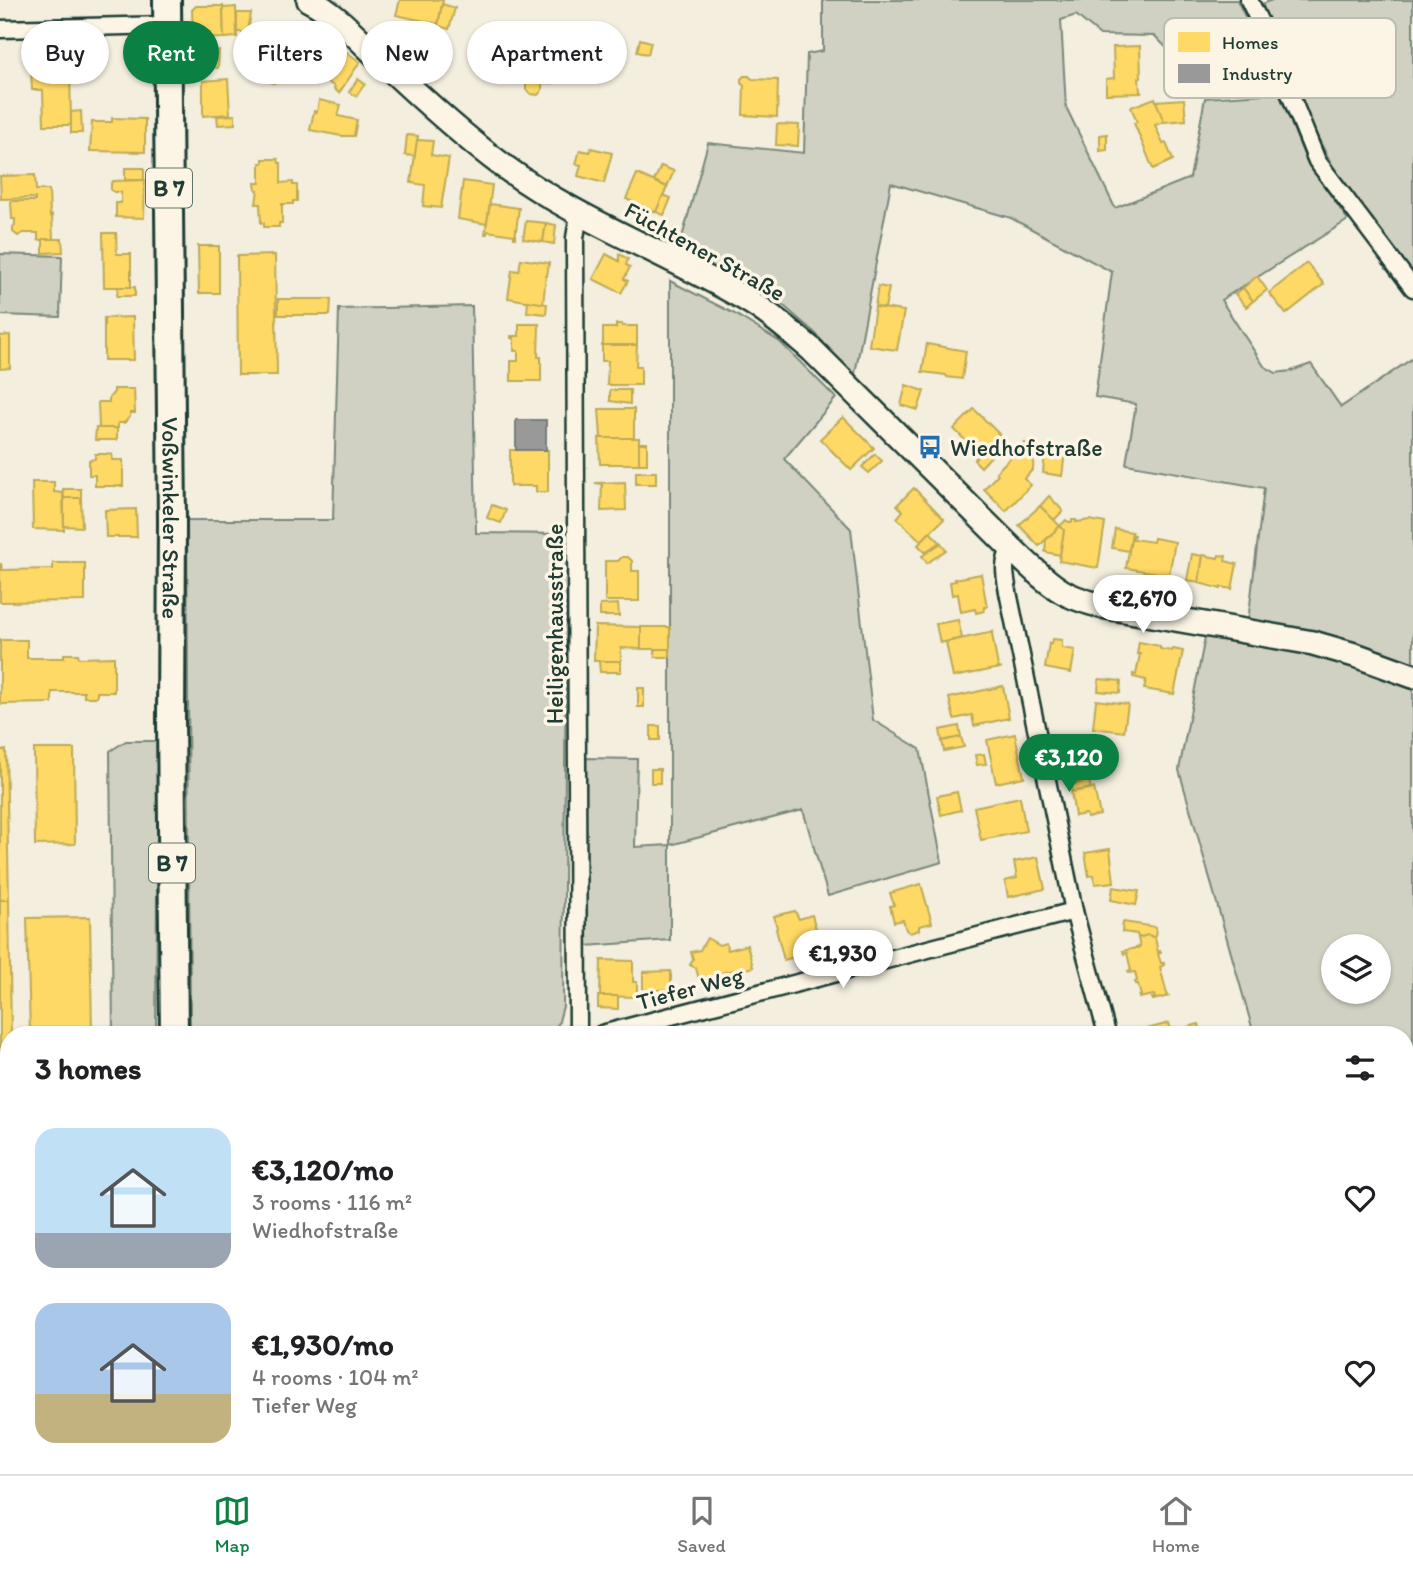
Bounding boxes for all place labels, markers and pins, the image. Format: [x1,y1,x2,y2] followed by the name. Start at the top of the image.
[916,433,944,461] bus stop icon: Wiedhofstraße
[950,433,1103,462] place label: Wiedhofstraße
[1086,576,1200,635] pin: €2,670
[1012,734,1126,794] pin: €3,120
[786,930,900,990] pin: €1,930

